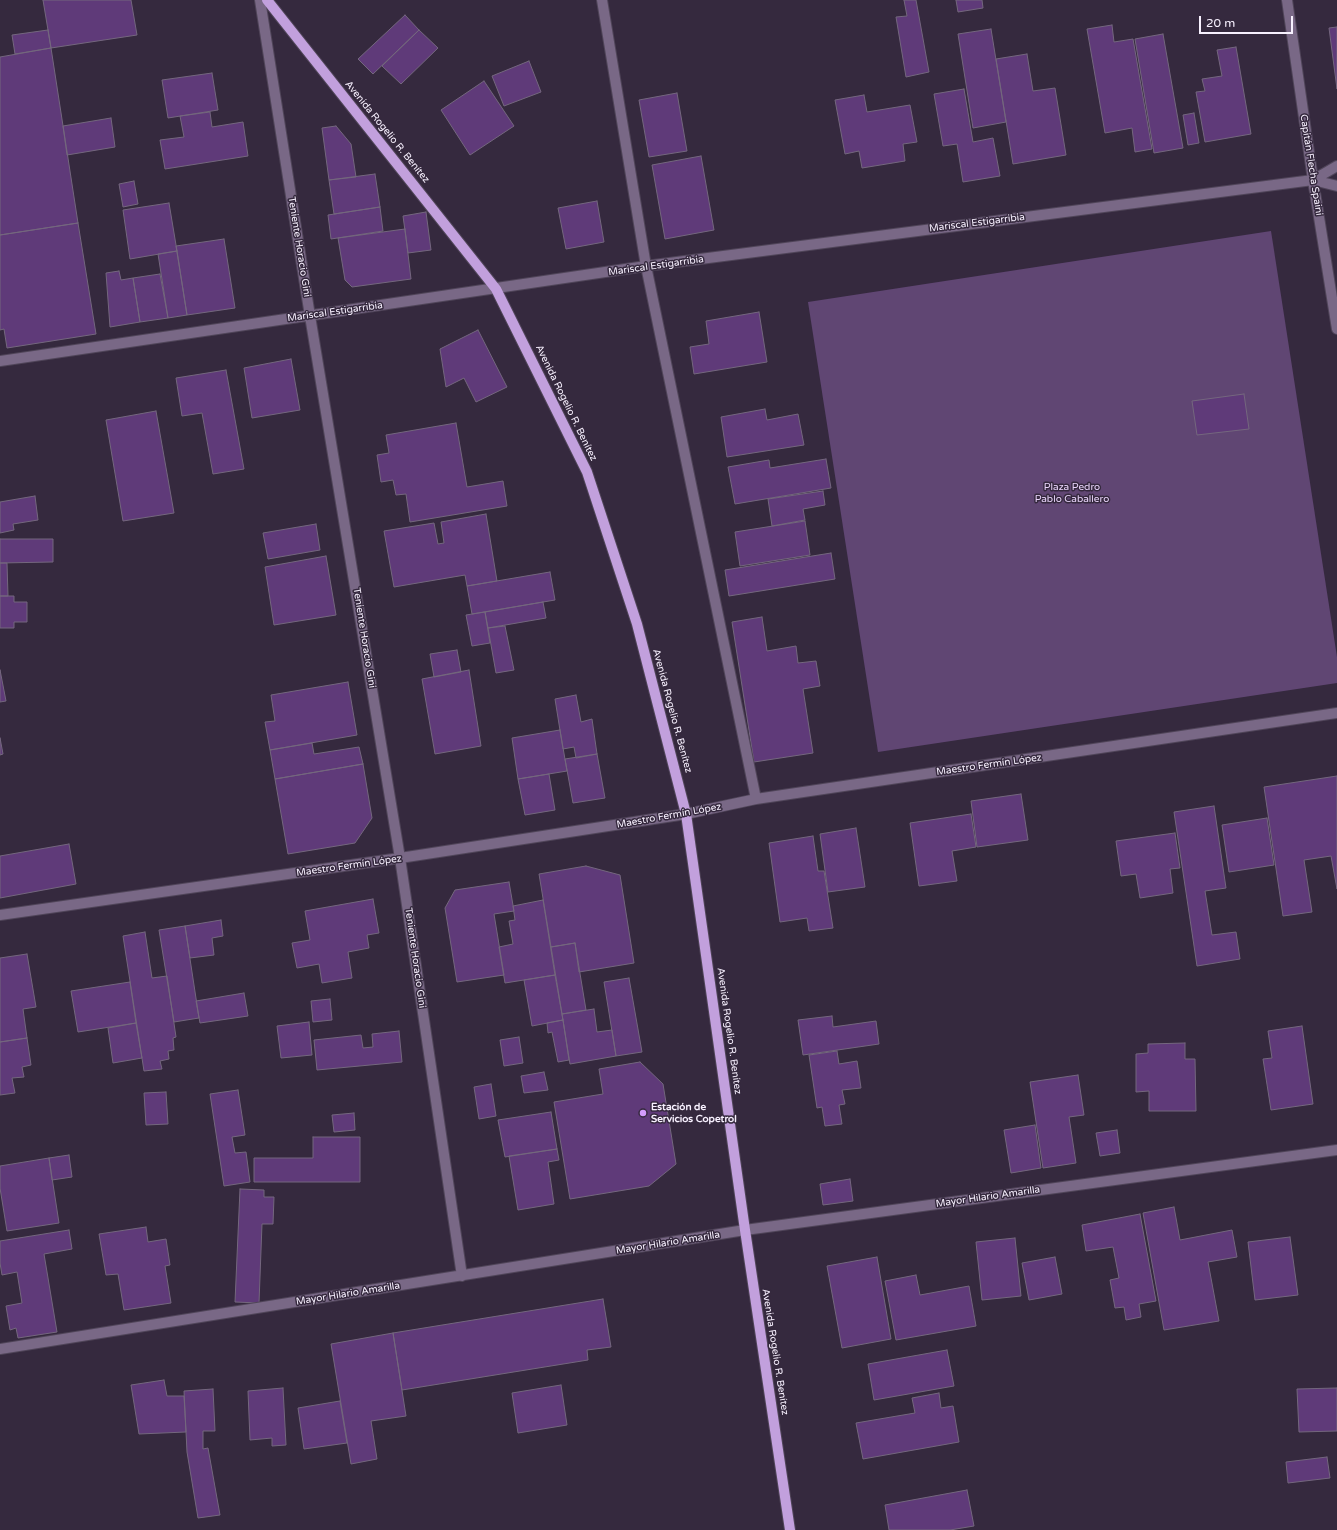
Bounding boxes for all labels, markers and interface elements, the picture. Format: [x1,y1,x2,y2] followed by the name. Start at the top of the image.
[1201,8,1295,34] scale bar
[1206,16,1235,30] text: 20 m
[342,79,432,185] street label: Avenida Rogelio R. Benítez
[1297,114,1325,216] street label: Capitán Flecha Spaini
[285,196,313,298] street label: Teniente Horacio Gini
[928,211,1026,235] street label: Mariscal Estigarribia
[607,253,705,279] street label: Mariscal Estigarribia
[286,299,384,325] street label: Mariscal Estigarribia
[533,343,599,463] street label: Avenida Rogelio R. Benítez
[1035,481,1109,504] park label: Plaza Pedro Pablo Caballero
[350,587,378,689] street label: Teniente Horacio Gini
[650,648,694,774] street label: Avenida Rogelio R. Benítez
[936,752,1042,778] street label: Maestro Fermín López
[616,801,722,831] street label: Maestro Fermín López
[296,853,402,879] street label: Maestro Fermín López
[402,907,428,1009] street label: Teniente Horacio Gini
[714,967,744,1095] street label: Avenida Rogelio R. Benítez
[651,1101,737,1124] place label: Estación de Servicios Copetrol
[638,1108,648,1118] marker: Estación de Servicios Copetrol
[935,1184,1041,1210] street label: Mayor Hilario Amarilla
[615,1229,721,1257] street label: Mayor Hilario Amarilla
[295,1280,401,1308] street label: Mayor Hilario Amarilla
[759,1288,791,1416] street label: Avenida Rogelio R. Benítez

